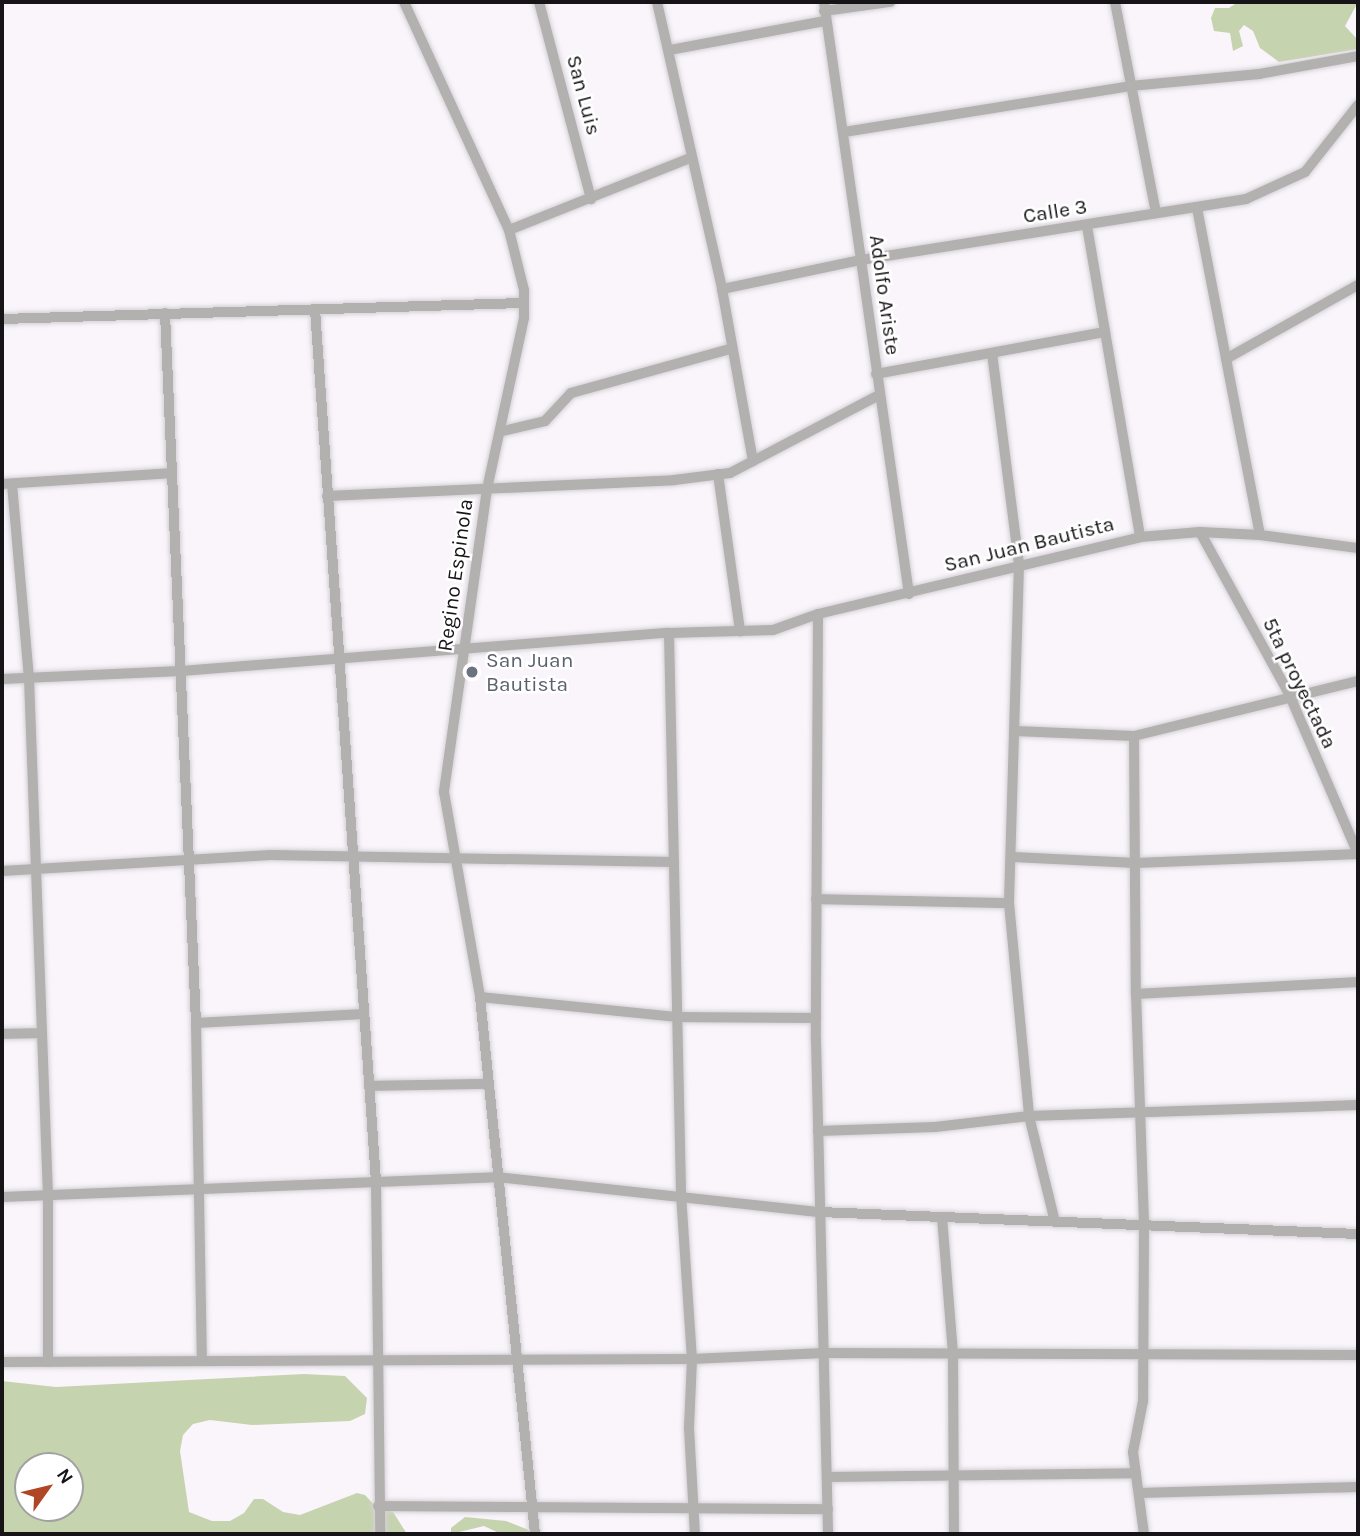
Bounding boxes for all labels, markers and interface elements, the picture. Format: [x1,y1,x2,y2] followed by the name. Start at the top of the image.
[561,52,607,138] street label: San Luis
[1021,194,1089,228] street label: Calle 3
[864,233,906,357] street label: Adolfo Ariste
[432,497,478,653] street label: Regino Espinola
[941,511,1117,577] street label: San Juan Bautista
[1257,613,1343,753] street label: 5ta proyectada
[486,647,573,697] place label: San Juan Bautista
[464,664,480,680] marker: San Juan Bautista
[14,1452,84,1522] north arrow
[52,1465,78,1488] text: N

